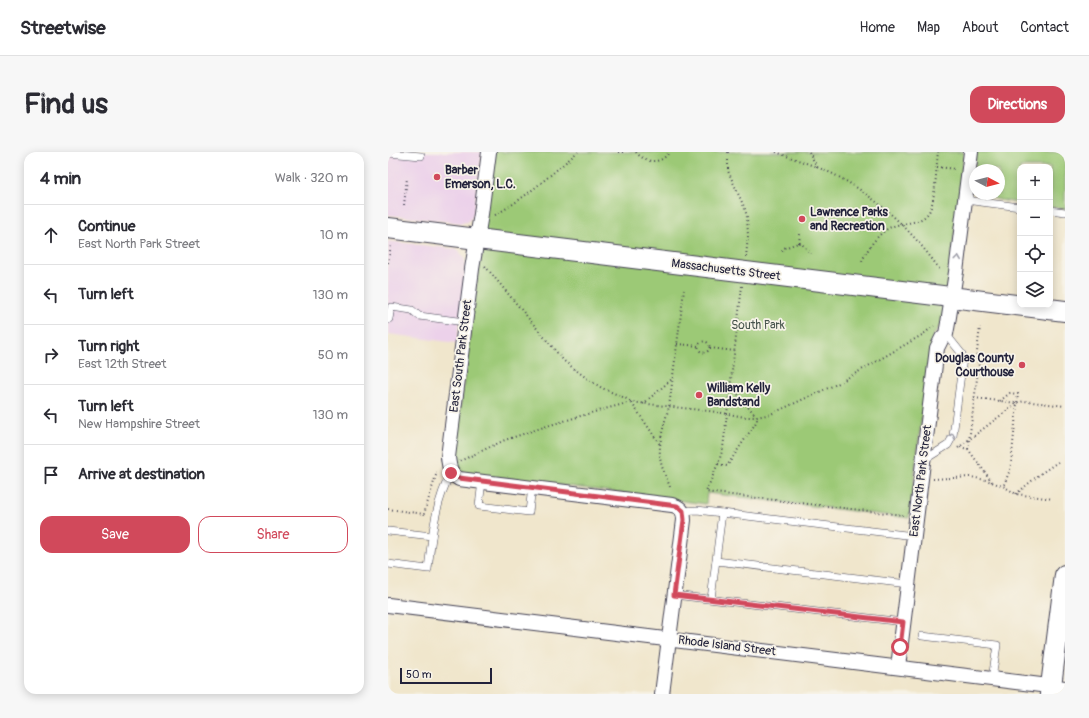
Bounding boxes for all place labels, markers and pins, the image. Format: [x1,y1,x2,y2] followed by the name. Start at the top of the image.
[445,163,516,192] place label: Barber Emerson, L.C.
[432,172,442,182] marker: Barber Emerson, L.C.
[810,205,889,234] place label: Lawrence Parks and Recreation
[797,214,807,224] marker: Lawrence Parks and Recreation
[935,351,1015,380] place label: Douglas County Courthouse
[1017,360,1027,370] marker: Douglas County Courthouse
[707,381,771,410] place label: William Kelly Bandstand
[694,390,704,400] marker: William Kelly Bandstand

